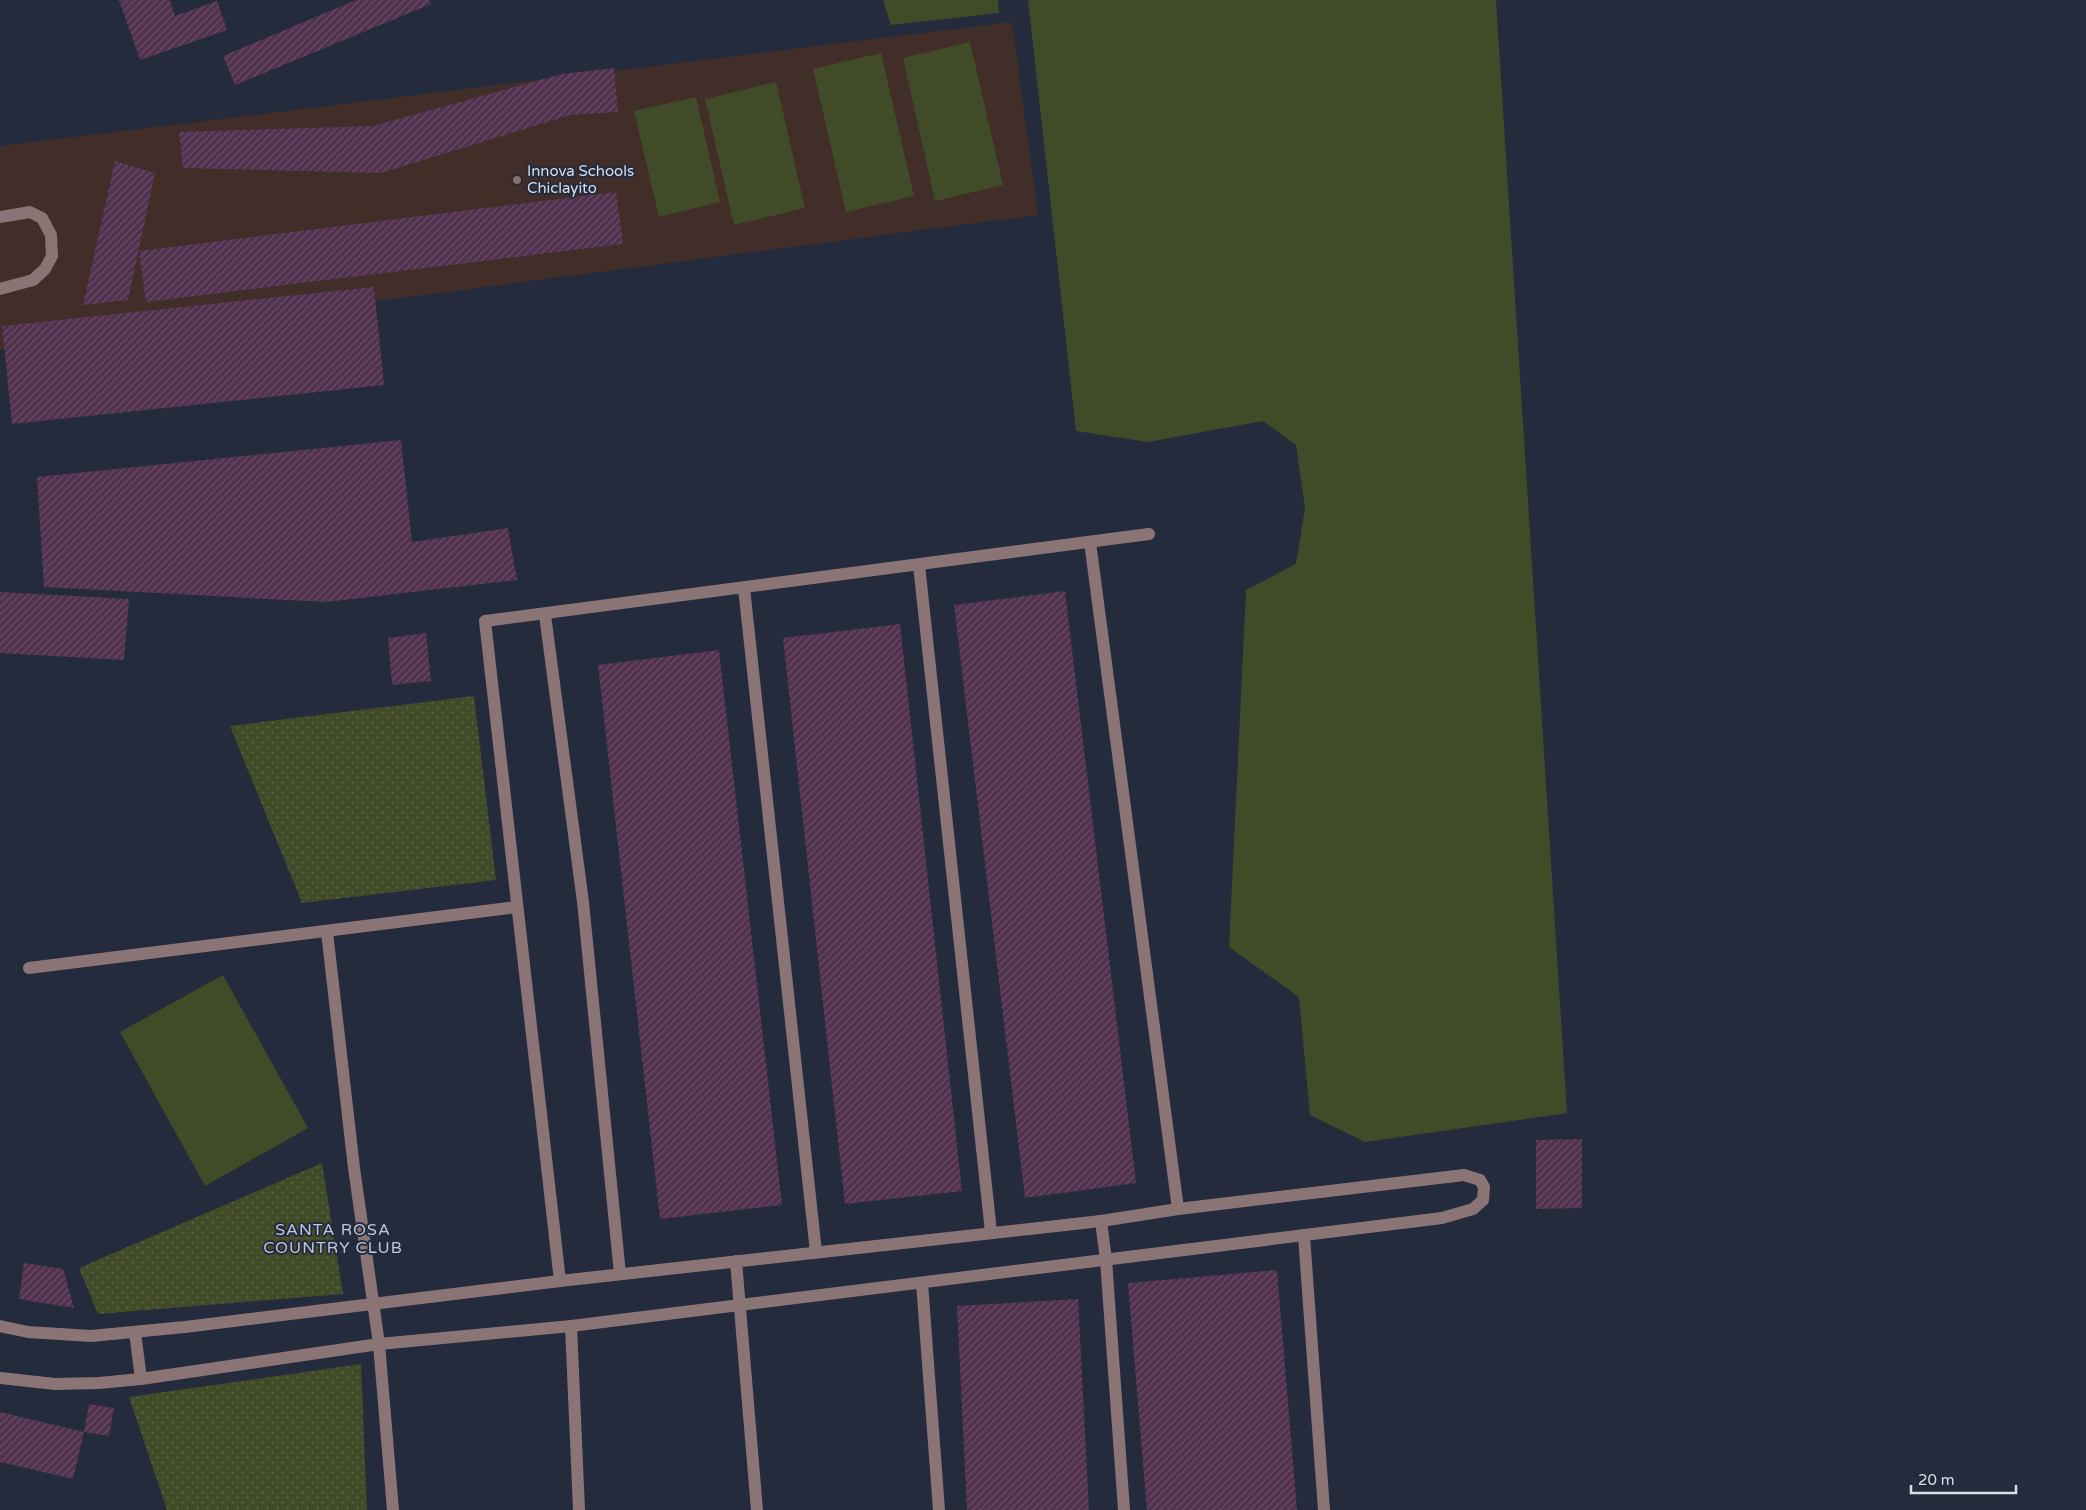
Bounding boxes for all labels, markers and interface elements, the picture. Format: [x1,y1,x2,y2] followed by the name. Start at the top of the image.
[527,162,634,197] place label: Innova Schools Chiclayito
[511,174,523,186] marker: Innova Schools Chiclayito
[263,1220,403,1258] district label: SANTA ROSA COUNTRY CLUB
[1911,1462,2016,1494] scale bar
[1918,1471,1955,1489] text: 20 m

